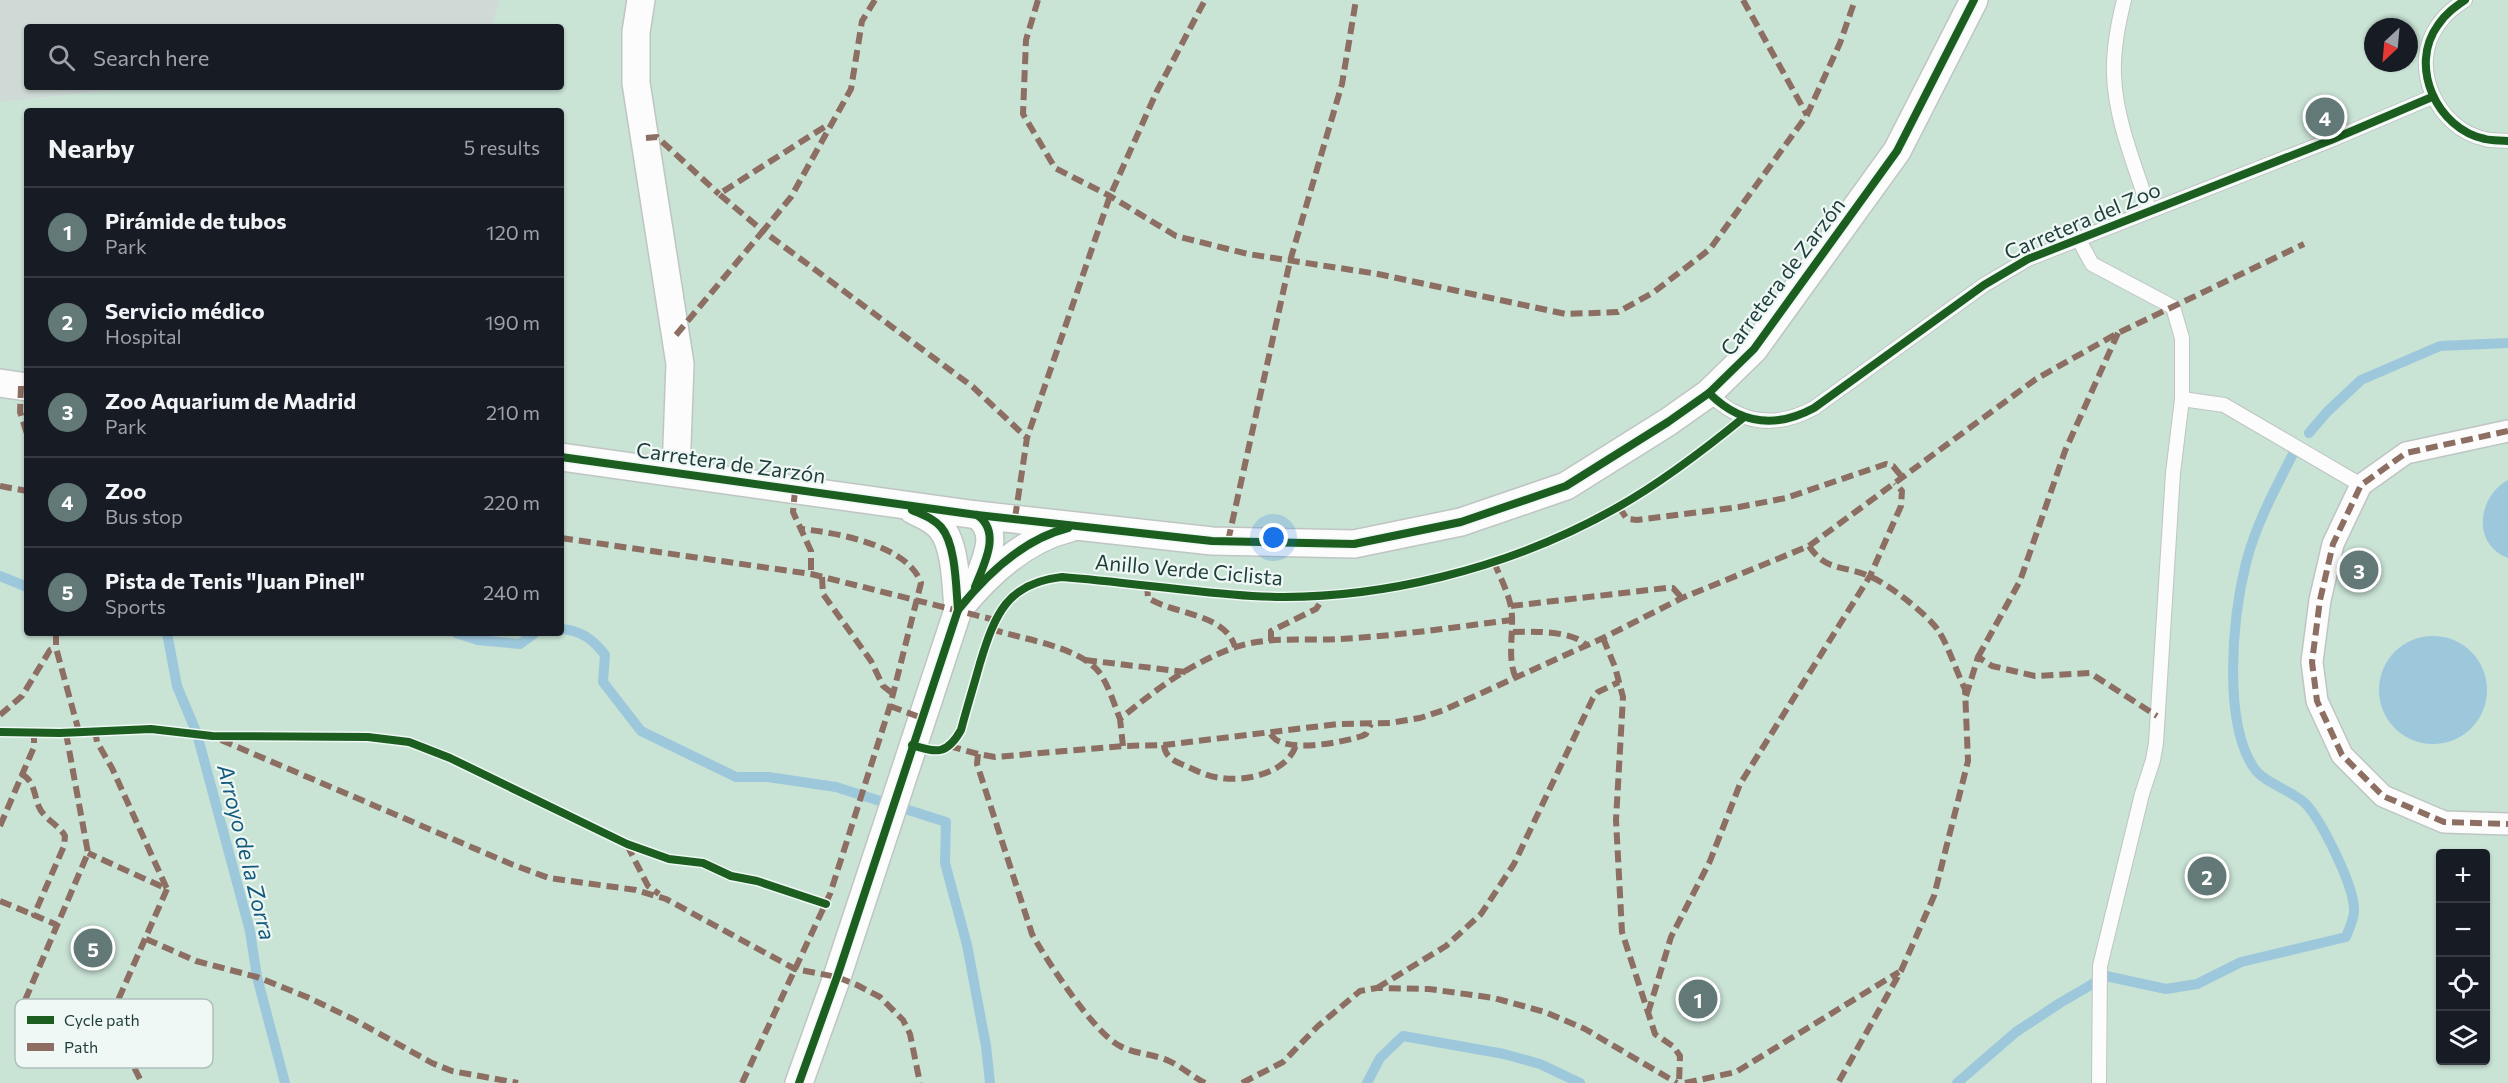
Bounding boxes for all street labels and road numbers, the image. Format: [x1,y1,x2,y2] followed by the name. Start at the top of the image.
[2000,176,2164,264] street label: Carretera del Zoo
[1715,192,1849,360] street label: Carretera de Zarzón
[635,436,827,488] street label: Carretera de Zarzón
[1094,548,1284,590] street label: Anillo Verde Ciclista

